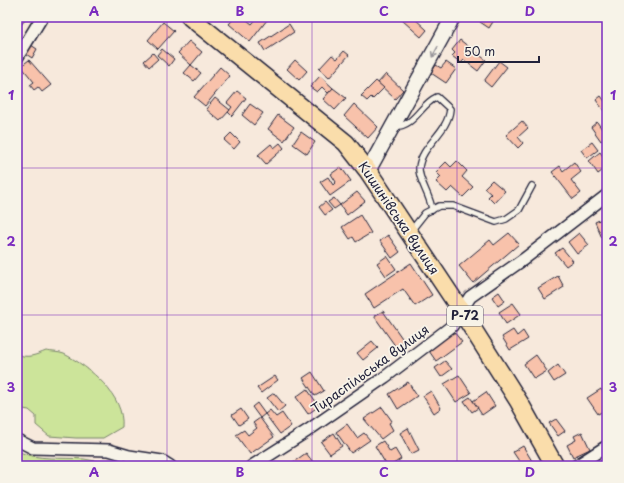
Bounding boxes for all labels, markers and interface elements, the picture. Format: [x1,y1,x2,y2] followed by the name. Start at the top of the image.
[89,1,99,20] text: A
[236,1,245,20] text: B
[379,1,389,20] text: C
[525,1,535,20] text: D
[458,38,539,64] scale bar
[464,42,495,60] text: 50 m
[430,45,438,57] one-way arrow
[8,85,14,104] text: 1
[610,85,616,104] text: 1
[354,157,444,278] street label: Кишинівська вулиця
[6,231,16,250] text: 2
[608,231,618,250] text: 2
[447,306,483,326] road number: Р-72
[307,319,432,418] street label: Тираспільська вулиця
[7,377,16,396] text: 3
[609,377,618,396] text: 3
[89,462,99,481] text: A
[236,462,245,481] text: B
[379,462,389,481] text: C
[525,462,535,481] text: D

